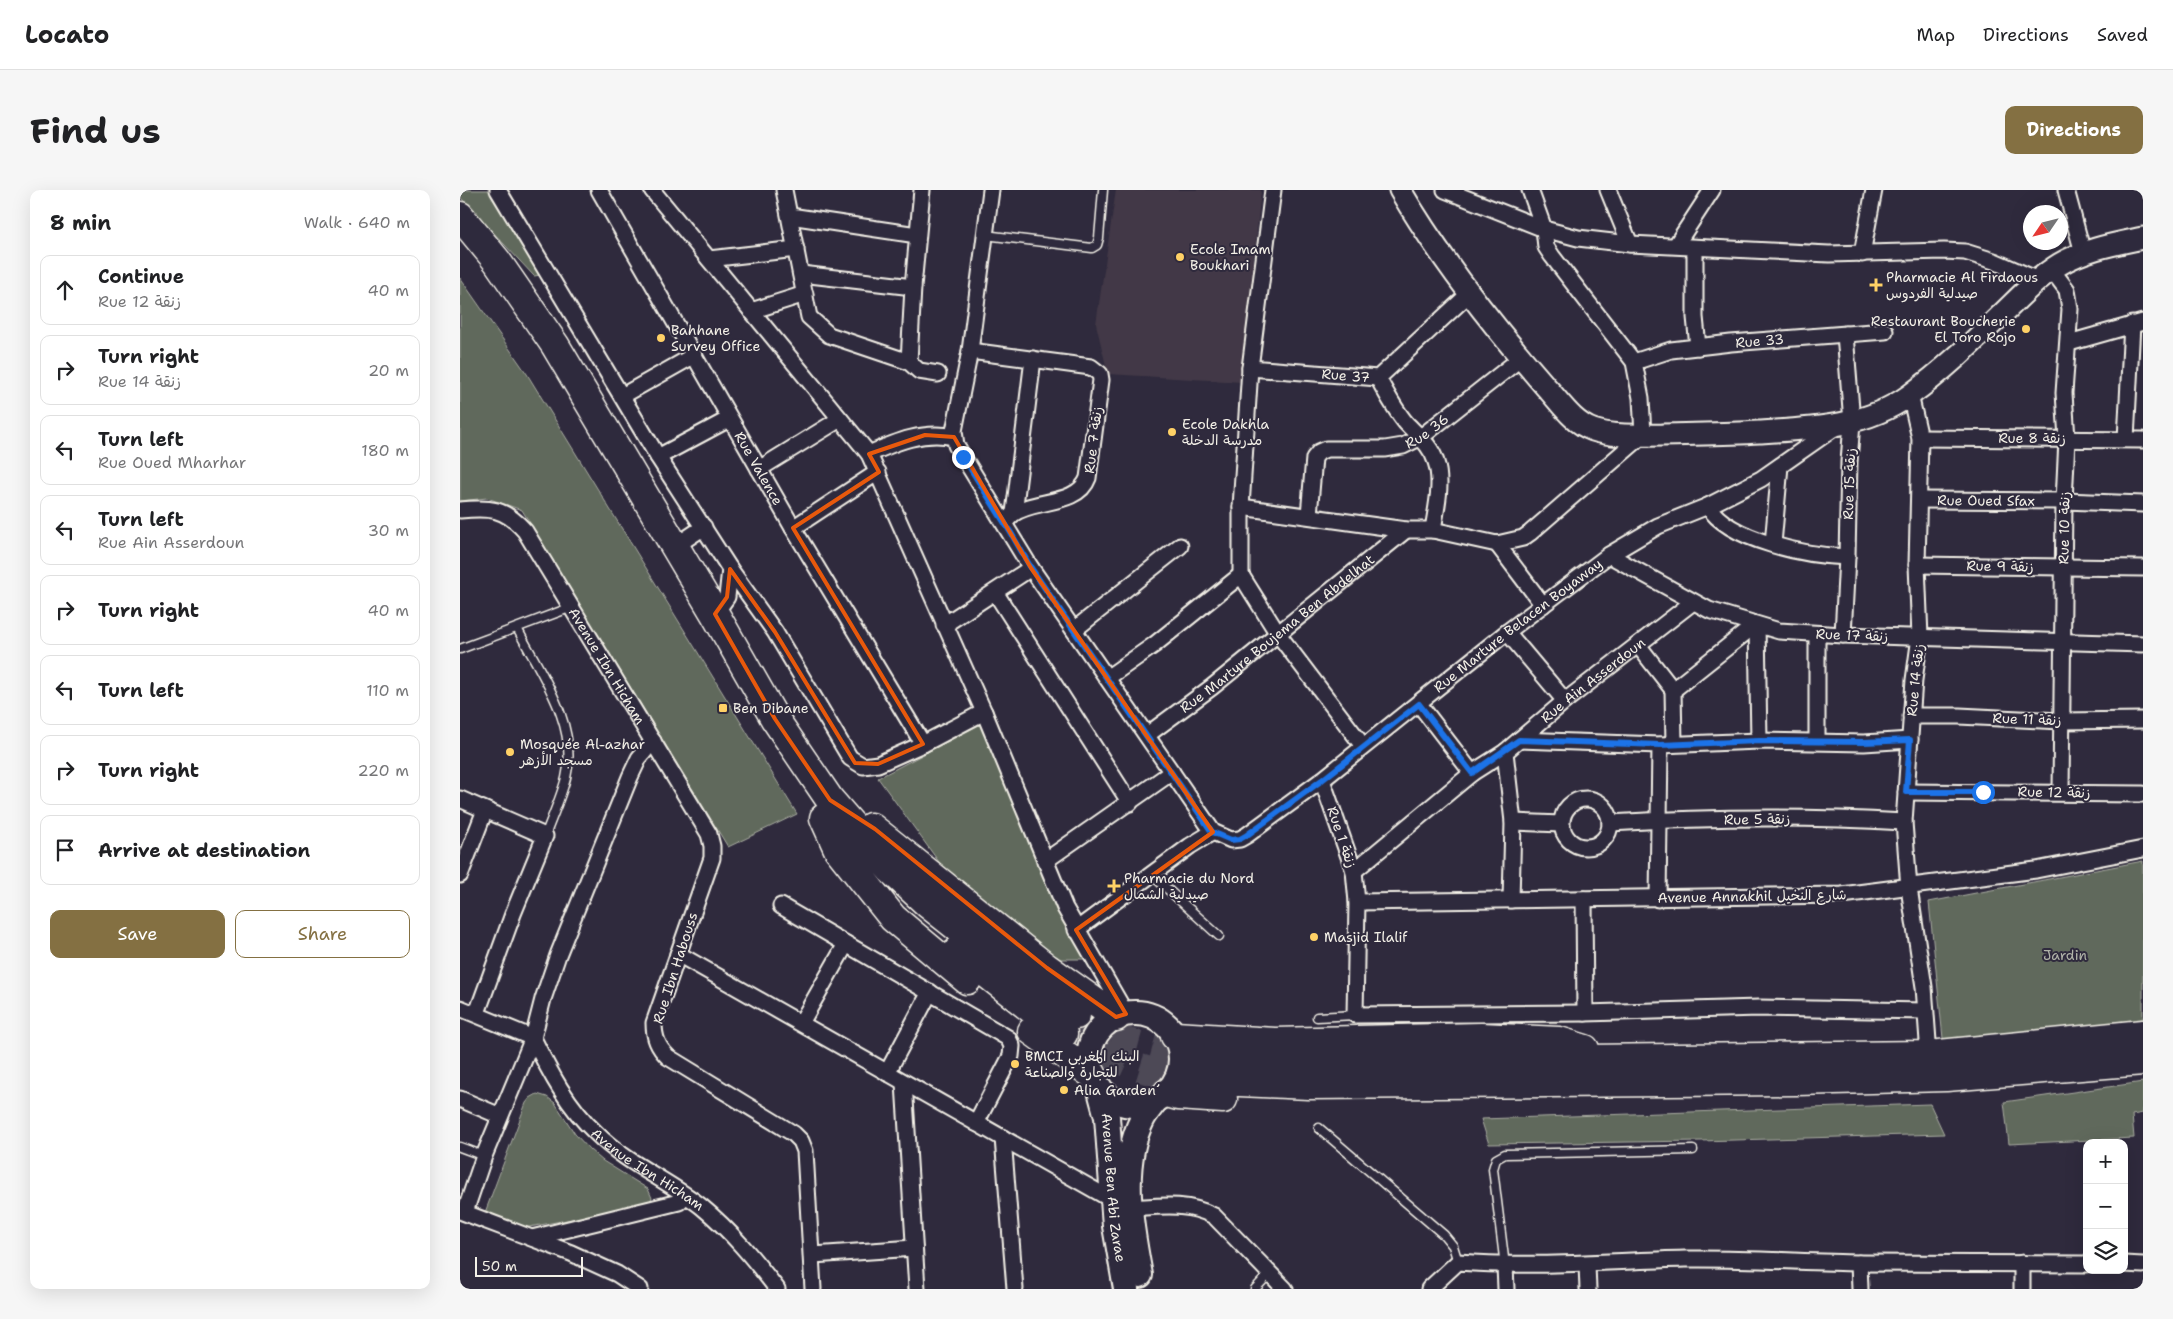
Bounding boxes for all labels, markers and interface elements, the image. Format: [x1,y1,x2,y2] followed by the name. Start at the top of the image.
[25,19,109,51] text: Locato
[1917,23,1955,47] text: Map
[1983,23,2069,47] text: Directions
[2097,23,2148,47] text: Saved
[2005,106,2143,154] button: Directions
[30,107,161,154] text: Find us
[2023,205,2068,250] north arrow
[50,209,111,237] text: 8 min
[304,212,410,233] text: Walk · 640 m
[1190,240,1271,274] place label: Ecole Imam Boukhari
[1174,251,1186,263] marker: Ecole Imam Boukhari
[98,264,184,289] text: Continue
[1886,268,2038,303] place label: Pharmacie Al Firdaous صيدلية الفردوس
[51,276,79,304] icon: ahead
[1870,279,1882,291] marker: Pharmacie Al Firdaous صيدلية الفردوس
[367,280,409,301] text: 40 m
[98,291,181,312] text: Rue 12 زنقة
[1871,312,2016,346] place label: Restaurant Boucherie El Toro Rojo
[671,321,760,355] place label: Bahhane Survey Office
[2020,323,2032,335] marker: Restaurant Boucherie El Toro Rojo
[1735,330,1785,352] street label: Rue 33
[655,332,667,344] marker: Bahhane Survey Office
[98,344,199,369] text: Turn right
[51,356,79,384] icon: right
[368,360,409,381] text: 20 m
[1321,365,1371,386] street label: Rue 37
[98,371,181,392] text: Rue 14 زنقة
[1080,405,1106,475] street label: Rue 7 زنقة
[1402,410,1452,453] street label: Rue 36
[1182,415,1270,449] place label: Ecole Dakhla مدرسة الدخلة
[1166,426,1178,438] marker: Ecole Dakhla مدرسة الدخلة
[98,427,184,452] text: Turn left
[731,428,787,509] street label: Rue Valence
[1998,429,2066,447] street label: Rue 8 زنقة
[51,436,79,464] icon: left
[361,440,409,461] text: 180 m
[952,446,975,469] route end
[1839,448,1859,520] street label: Rue 15 زنقة
[98,452,246,473] text: Rue Oued Mharhar
[1937,491,2035,510] street label: Rue Oued Sfax
[2054,491,2074,565] street label: Rue 10 زنقة
[98,507,184,532] text: Turn left
[51,516,79,544] icon: left
[368,520,409,541] text: 30 m
[98,532,244,553] text: Rue Ain Asserdoun
[1176,550,1378,717] street label: Rue Martyre Boujema Ben Abdelhat
[1430,554,1606,696] street label: Rue Martyre Belacen Boyaway
[1966,556,2034,576] street label: Rue 9 زنقة
[51,596,79,624] icon: right
[98,598,199,623] text: Turn right
[367,600,409,621] text: 40 m
[565,604,649,728] street label: Avenue Ibn Hicham
[1815,625,1889,645] street label: Rue 17 زنقة
[1537,633,1649,727] street label: Rue Ain Asserdoun
[1902,643,1928,717] street label: Rue 14 زنقة
[51,676,79,704] icon: left
[98,678,184,703] text: Turn left
[366,680,409,701] text: 110 m
[733,699,809,717] place label: Ben Dibane
[717,702,729,714] marker: Ben Dibane
[1992,709,2062,729] street label: Rue 11 زنقة
[519,735,645,769] place label: Mosquée Al-azhar مسجد الأزهر
[504,746,516,758] marker: Mosquée Al-azhar مسجد الأزهر
[51,756,79,784] icon: right
[98,758,199,783] text: Turn right
[357,760,409,781] text: 220 m
[1972,781,1995,804] route start
[2018,782,2090,802] street label: Rue 12 زنقة
[1323,804,1361,870] street label: Rue 1 زنقة
[1724,809,1790,829] street label: Rue 5 زنقة
[51,836,79,864] icon: arrive
[98,838,310,863] text: Arrive at destination
[1124,869,1254,903] place label: Pharmacie du Nord صيدلية الشمال
[1108,880,1120,892] marker: Pharmacie du Nord صيدلية الشمال
[1657,885,1847,908] street label: Avenue Annakhil شارع النخيل
[50,910,225,958] button: Save
[235,910,410,958] button: Share
[648,910,702,1026] street label: Rue Ibn Habouss
[1324,928,1408,946] place label: Masjid Ilalif
[1308,931,1320,943] marker: Masjid Ilalif
[2043,946,2087,964] park label: Jardin
[1025,1047,1140,1081] place label: BMCI البنك المغربي للتجارة والصناعة
[1009,1058,1021,1070] marker: BMCI البنك المغربي للتجارة والصناعة
[1074,1081,1160,1099] place label: Alia Garden´
[1058,1084,1070,1096] marker: Alia Garden´
[1098,1113,1130,1263] street label: Avenue Ben Abi Zarae
[587,1124,708,1214] street label: Avenue Ibn Hicham
[2083,1139,2128,1274] map controls
[2083,1139,2128,1184] button: +
[2083,1184,2128,1229] button: −
[2083,1229,2128,1274] button: layers
[475,1254,582,1277] scale bar
[482,1257,517,1275] text: 50 m

